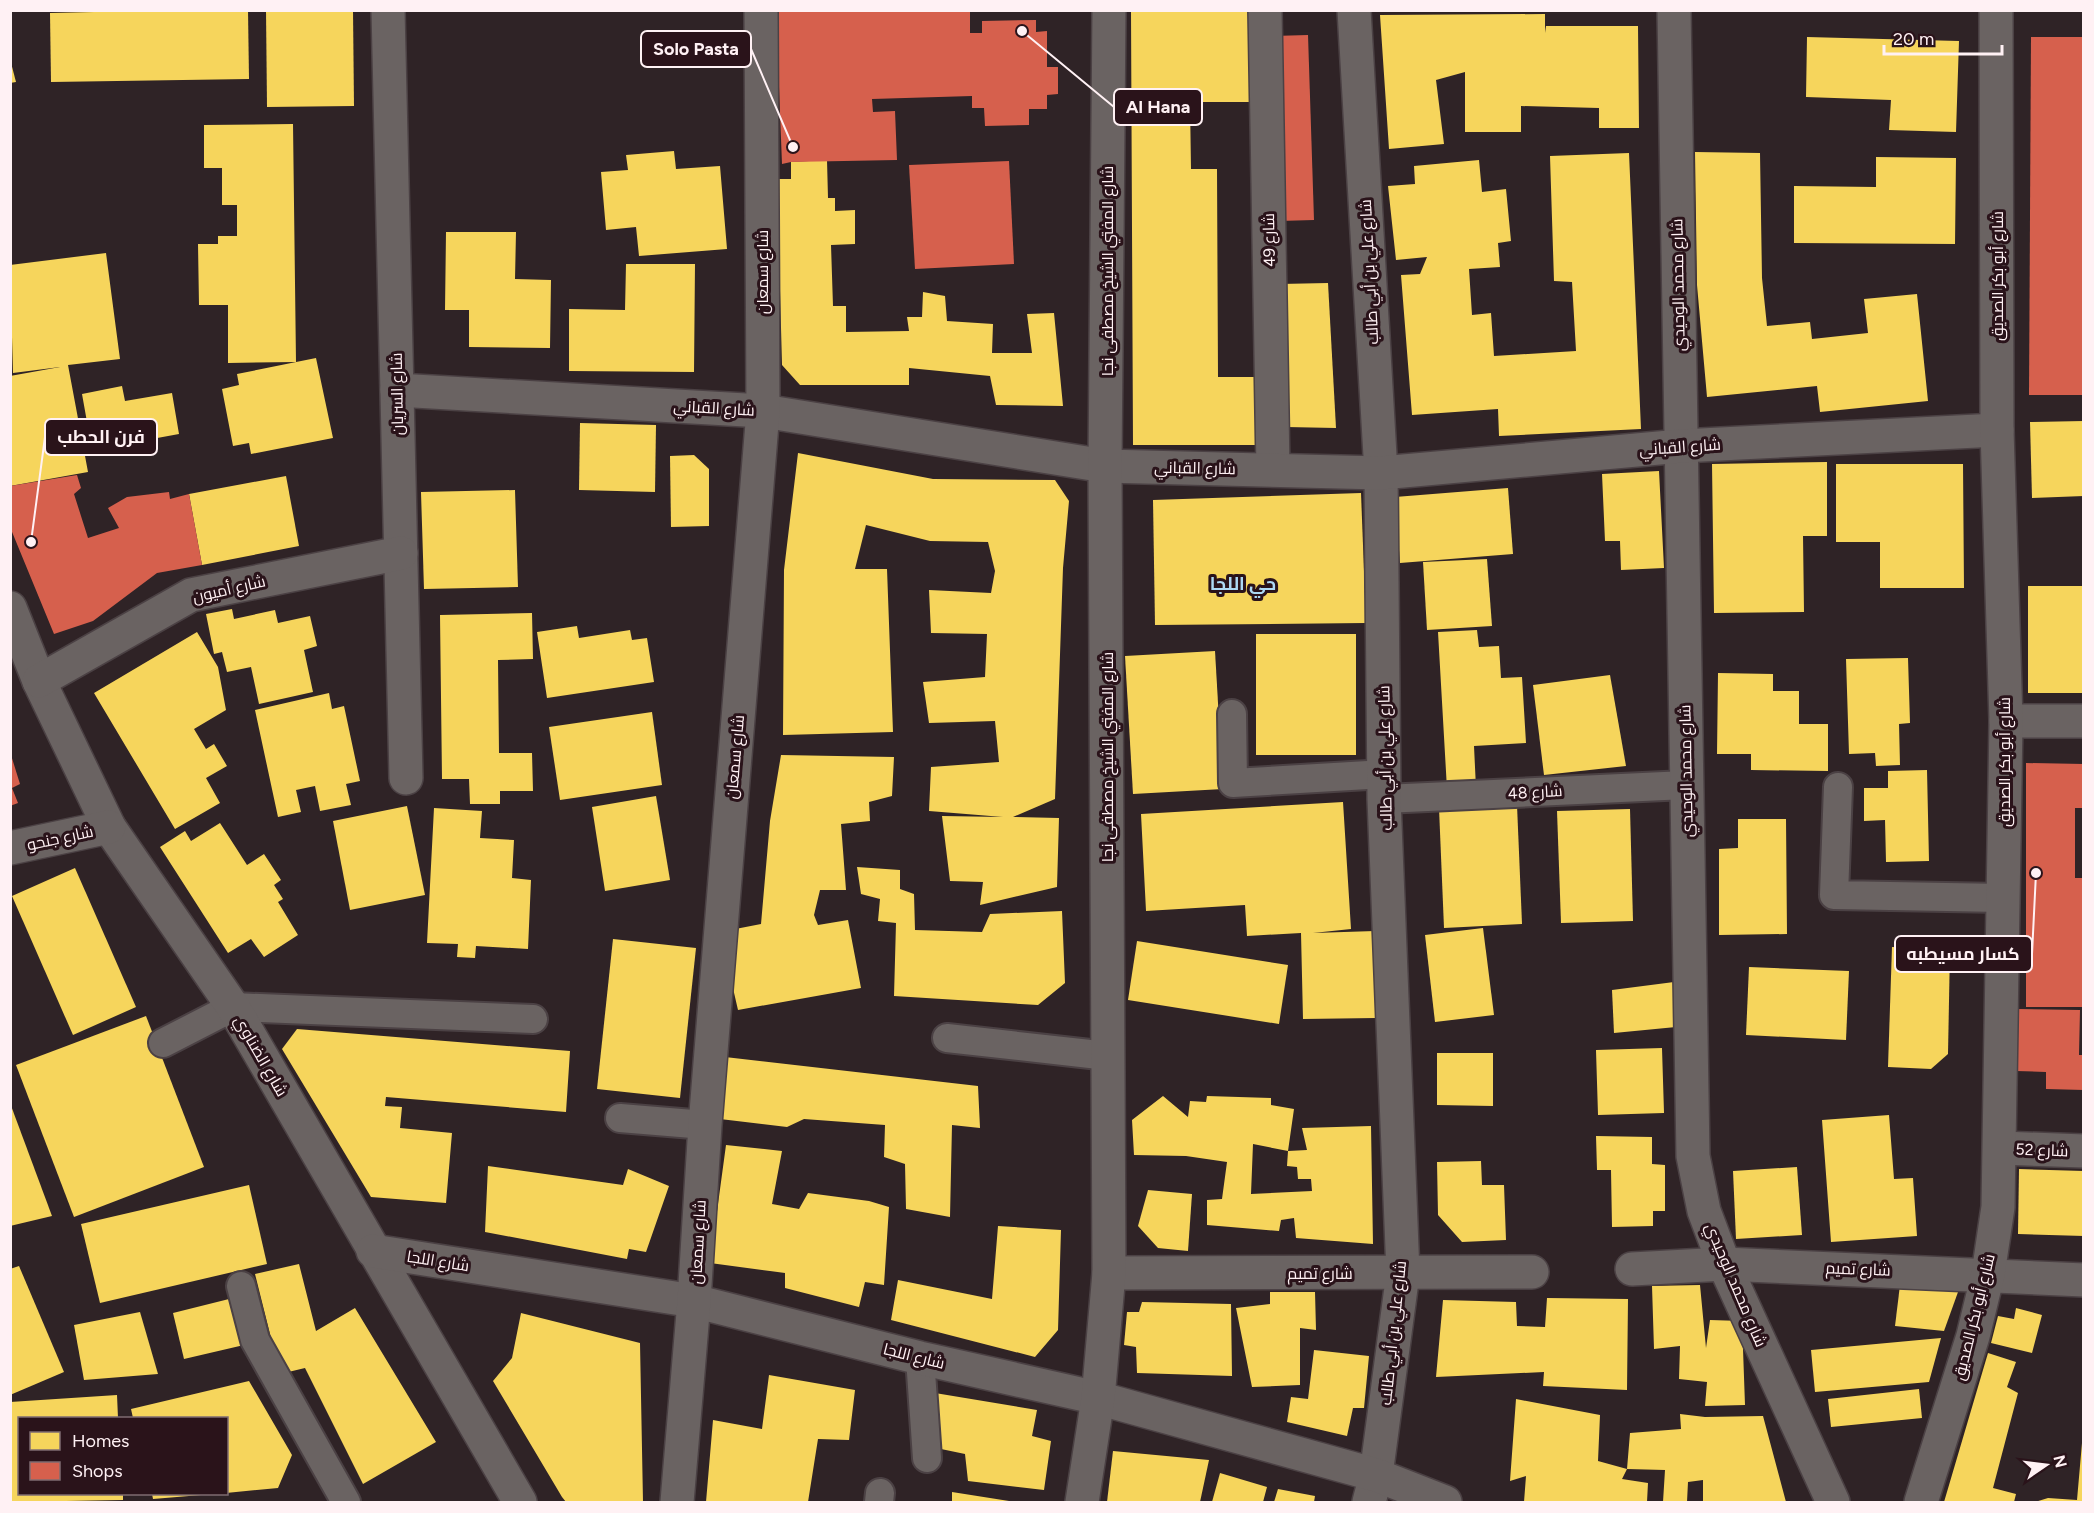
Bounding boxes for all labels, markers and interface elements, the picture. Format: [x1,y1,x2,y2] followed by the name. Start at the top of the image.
[1884,18,2002,56] scale bar
[1893,28,1934,50] text: 20 m
[641,31,751,67] callout: Solo Pasta
[653,38,739,60] text: Solo Pasta
[1114,89,1202,125] callout: Al Hana
[1126,96,1190,118] text: Al Hana
[1098,166,1121,376] street label: شارع المفتي الشيخ مصطفى نجا
[1356,199,1386,345] street label: شارع علي بن أبي طالب
[1988,211,2009,341] street label: شارع أبو بكر الصديق
[1259,213,1281,267] street label: شارع 49
[1667,218,1693,351] street label: شارع محمد الوحيدي
[753,230,774,314] street label: شارع سمعان
[387,352,409,436] street label: شارع السريان
[672,396,755,424] street label: شارع القباني
[45,419,157,455] callout: فرن الحطب
[57,426,145,448] text: فرن الحطب
[1639,435,1722,463] street label: شارع القباني
[1154,458,1236,482] street label: شارع القباني
[191,571,268,609] street label: شارع أميون
[1210,573,1276,599] district label: حي اللجا
[1098,652,1121,862] street label: شارع المفتي الشيخ مصطفى نجا
[1374,685,1400,831] street label: شارع علي بن أبي طالب
[1995,697,2016,827] street label: شارع أبو بكر الصديق
[1675,704,1701,837] street label: شارع محمد الوحيدي
[722,714,750,800] street label: شارع سمعان
[1507,781,1563,805] street label: شارع 48
[25,822,95,856] street label: شارع جنحو
[1895,936,2032,972] callout: كسار مسيطبه
[1906,943,2020,965] text: كسار مسيطبه
[227,1012,292,1102] street label: شارع الضناوي
[2015,1140,2069,1162] street label: شارع 52
[686,1199,712,1285] street label: شارع سمعان
[1698,1220,1771,1351] street label: شارع محمد الوحيدي
[405,1247,471,1277] street label: شارع اللجا
[1949,1252,2001,1383] street label: شارع أبو بكر الصديق
[1825,1258,1891,1282] street label: شارع تميم
[1376,1260,1414,1407] street label: شارع علي بن أبي طالب
[1287,1264,1353,1285] street label: شارع تميم
[881,1339,947,1375] street label: شارع اللجا
[18,1417,228,1495] legend
[72,1430,130,1452] text: Homes
[2016,1435,2076,1495] north arrow
[2049,1453,2071,1470] text: N
[72,1460,123,1482] text: Shops

